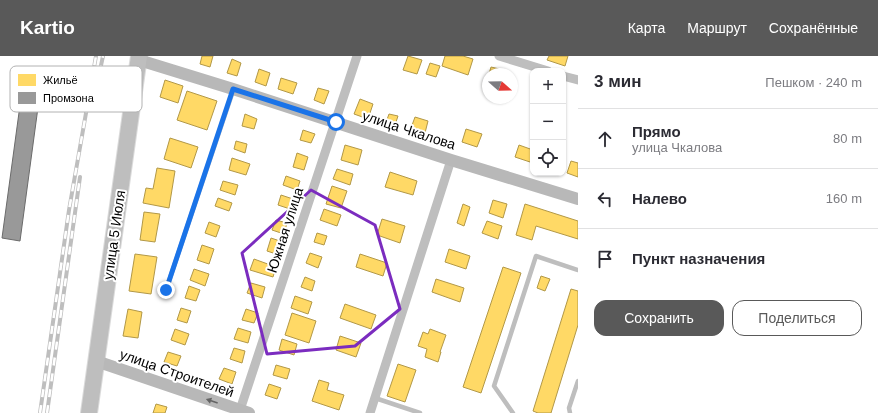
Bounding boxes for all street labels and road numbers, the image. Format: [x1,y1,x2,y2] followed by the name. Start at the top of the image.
[360,107,458,153] street label: улица Чкалова
[264,185,306,275] street label: Южная улица
[100,189,128,281] street label: улица 5 Июля
[118,346,236,400] street label: улица Строителей

